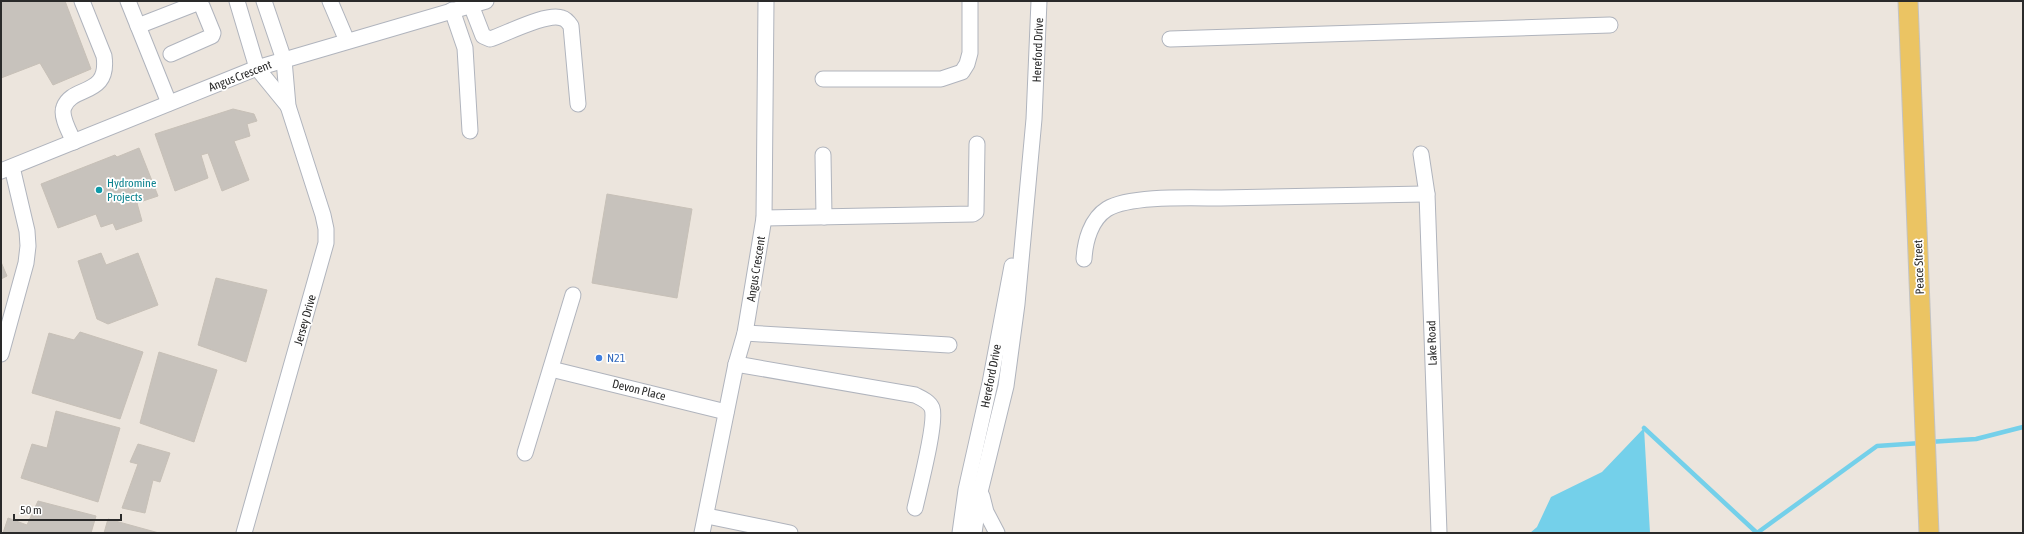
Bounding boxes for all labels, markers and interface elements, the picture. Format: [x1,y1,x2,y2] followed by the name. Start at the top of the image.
[1030,18,1046,82] street label: Hereford Drive
[207,57,274,94] street label: Angus Crescent
[107,176,156,204] place label: Hydromine Projects
[94,185,104,195] marker: Hydromine Projects
[744,235,768,303] street label: Angus Crescent
[1911,239,1927,295] street label: Peace Street
[291,293,319,347] street label: Jersey Drive
[1424,320,1440,366] street label: Lake Road
[978,343,1004,409] street label: Hereford Drive
[607,351,626,365] place label: N21
[594,353,604,363] marker: N21
[611,377,667,403] street label: Devon Place
[14,496,121,522] scale bar
[20,503,42,517] text: 50 m

